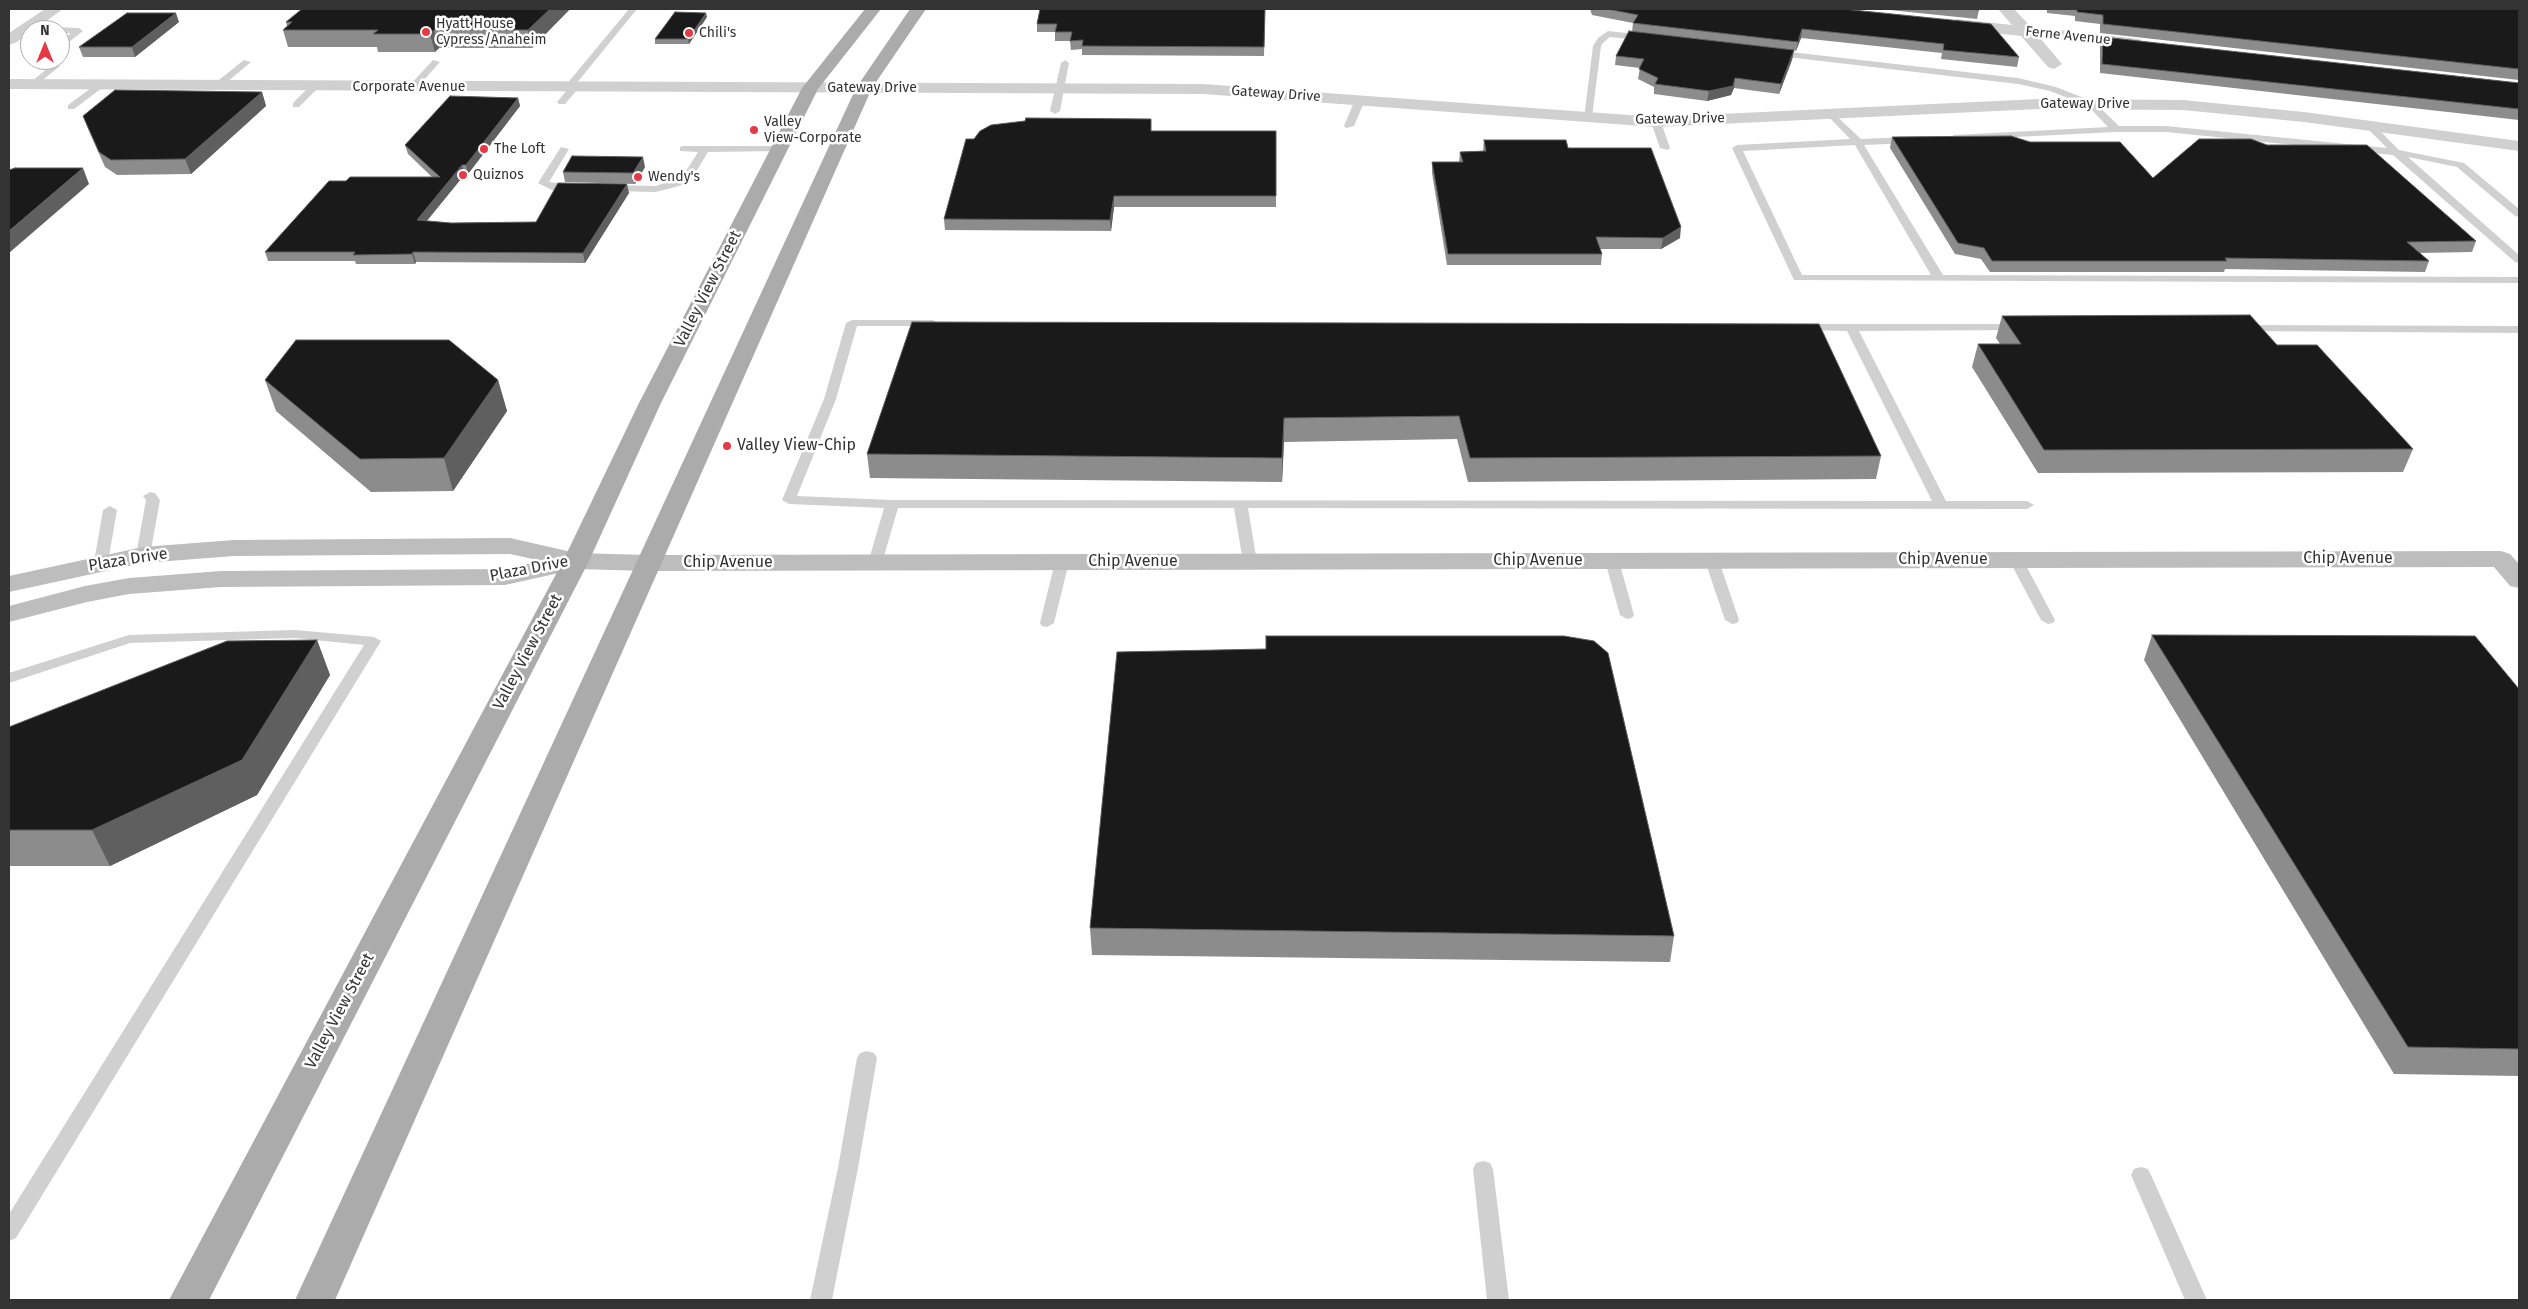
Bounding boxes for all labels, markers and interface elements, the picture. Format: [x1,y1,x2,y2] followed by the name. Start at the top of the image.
[436,16,546,48] place label: Hyatt House Cypress/Anaheim
[20,20,70,70] north arrow
[40,22,50,39] text: N
[2025,23,2111,49] street label: Ferne Avenue
[699,25,736,41] place label: Chili's
[420,26,432,38] marker: Hyatt House Cypress/Anaheim
[683,27,695,39] marker: Chili's
[353,79,465,95] street label: Corporate Avenue
[827,80,917,96] street label: Gateway Drive
[1231,82,1321,106] street label: Gateway Drive
[2040,96,2130,112] street label: Gateway Drive
[1635,110,1725,128] street label: Gateway Drive
[764,114,862,146] place label: Valley View-Corporate
[748,124,760,136] marker: Valley View-Corporate
[494,141,545,157] place label: The Loft
[478,143,490,155] marker: The Loft
[473,167,524,183] place label: Quiznos
[457,169,469,181] marker: Quiznos
[648,169,700,185] place label: Wendy's
[632,171,644,183] marker: Wendy's
[670,228,746,350] street label: Valley View Street
[737,436,856,456] place label: Valley View-Chip
[721,440,733,452] marker: Valley View-Chip
[87,544,169,576] street label: Plaza Drive
[2303,549,2393,569] street label: Chip Avenue
[1898,550,1988,570] street label: Chip Avenue
[1493,551,1583,571] street label: Chip Avenue
[488,552,570,586] street label: Plaza Drive
[1088,552,1178,572] street label: Chip Avenue
[683,553,773,573] street label: Chip Avenue
[489,591,567,713] street label: Valley View Street
[301,950,379,1072] street label: Valley View Street

